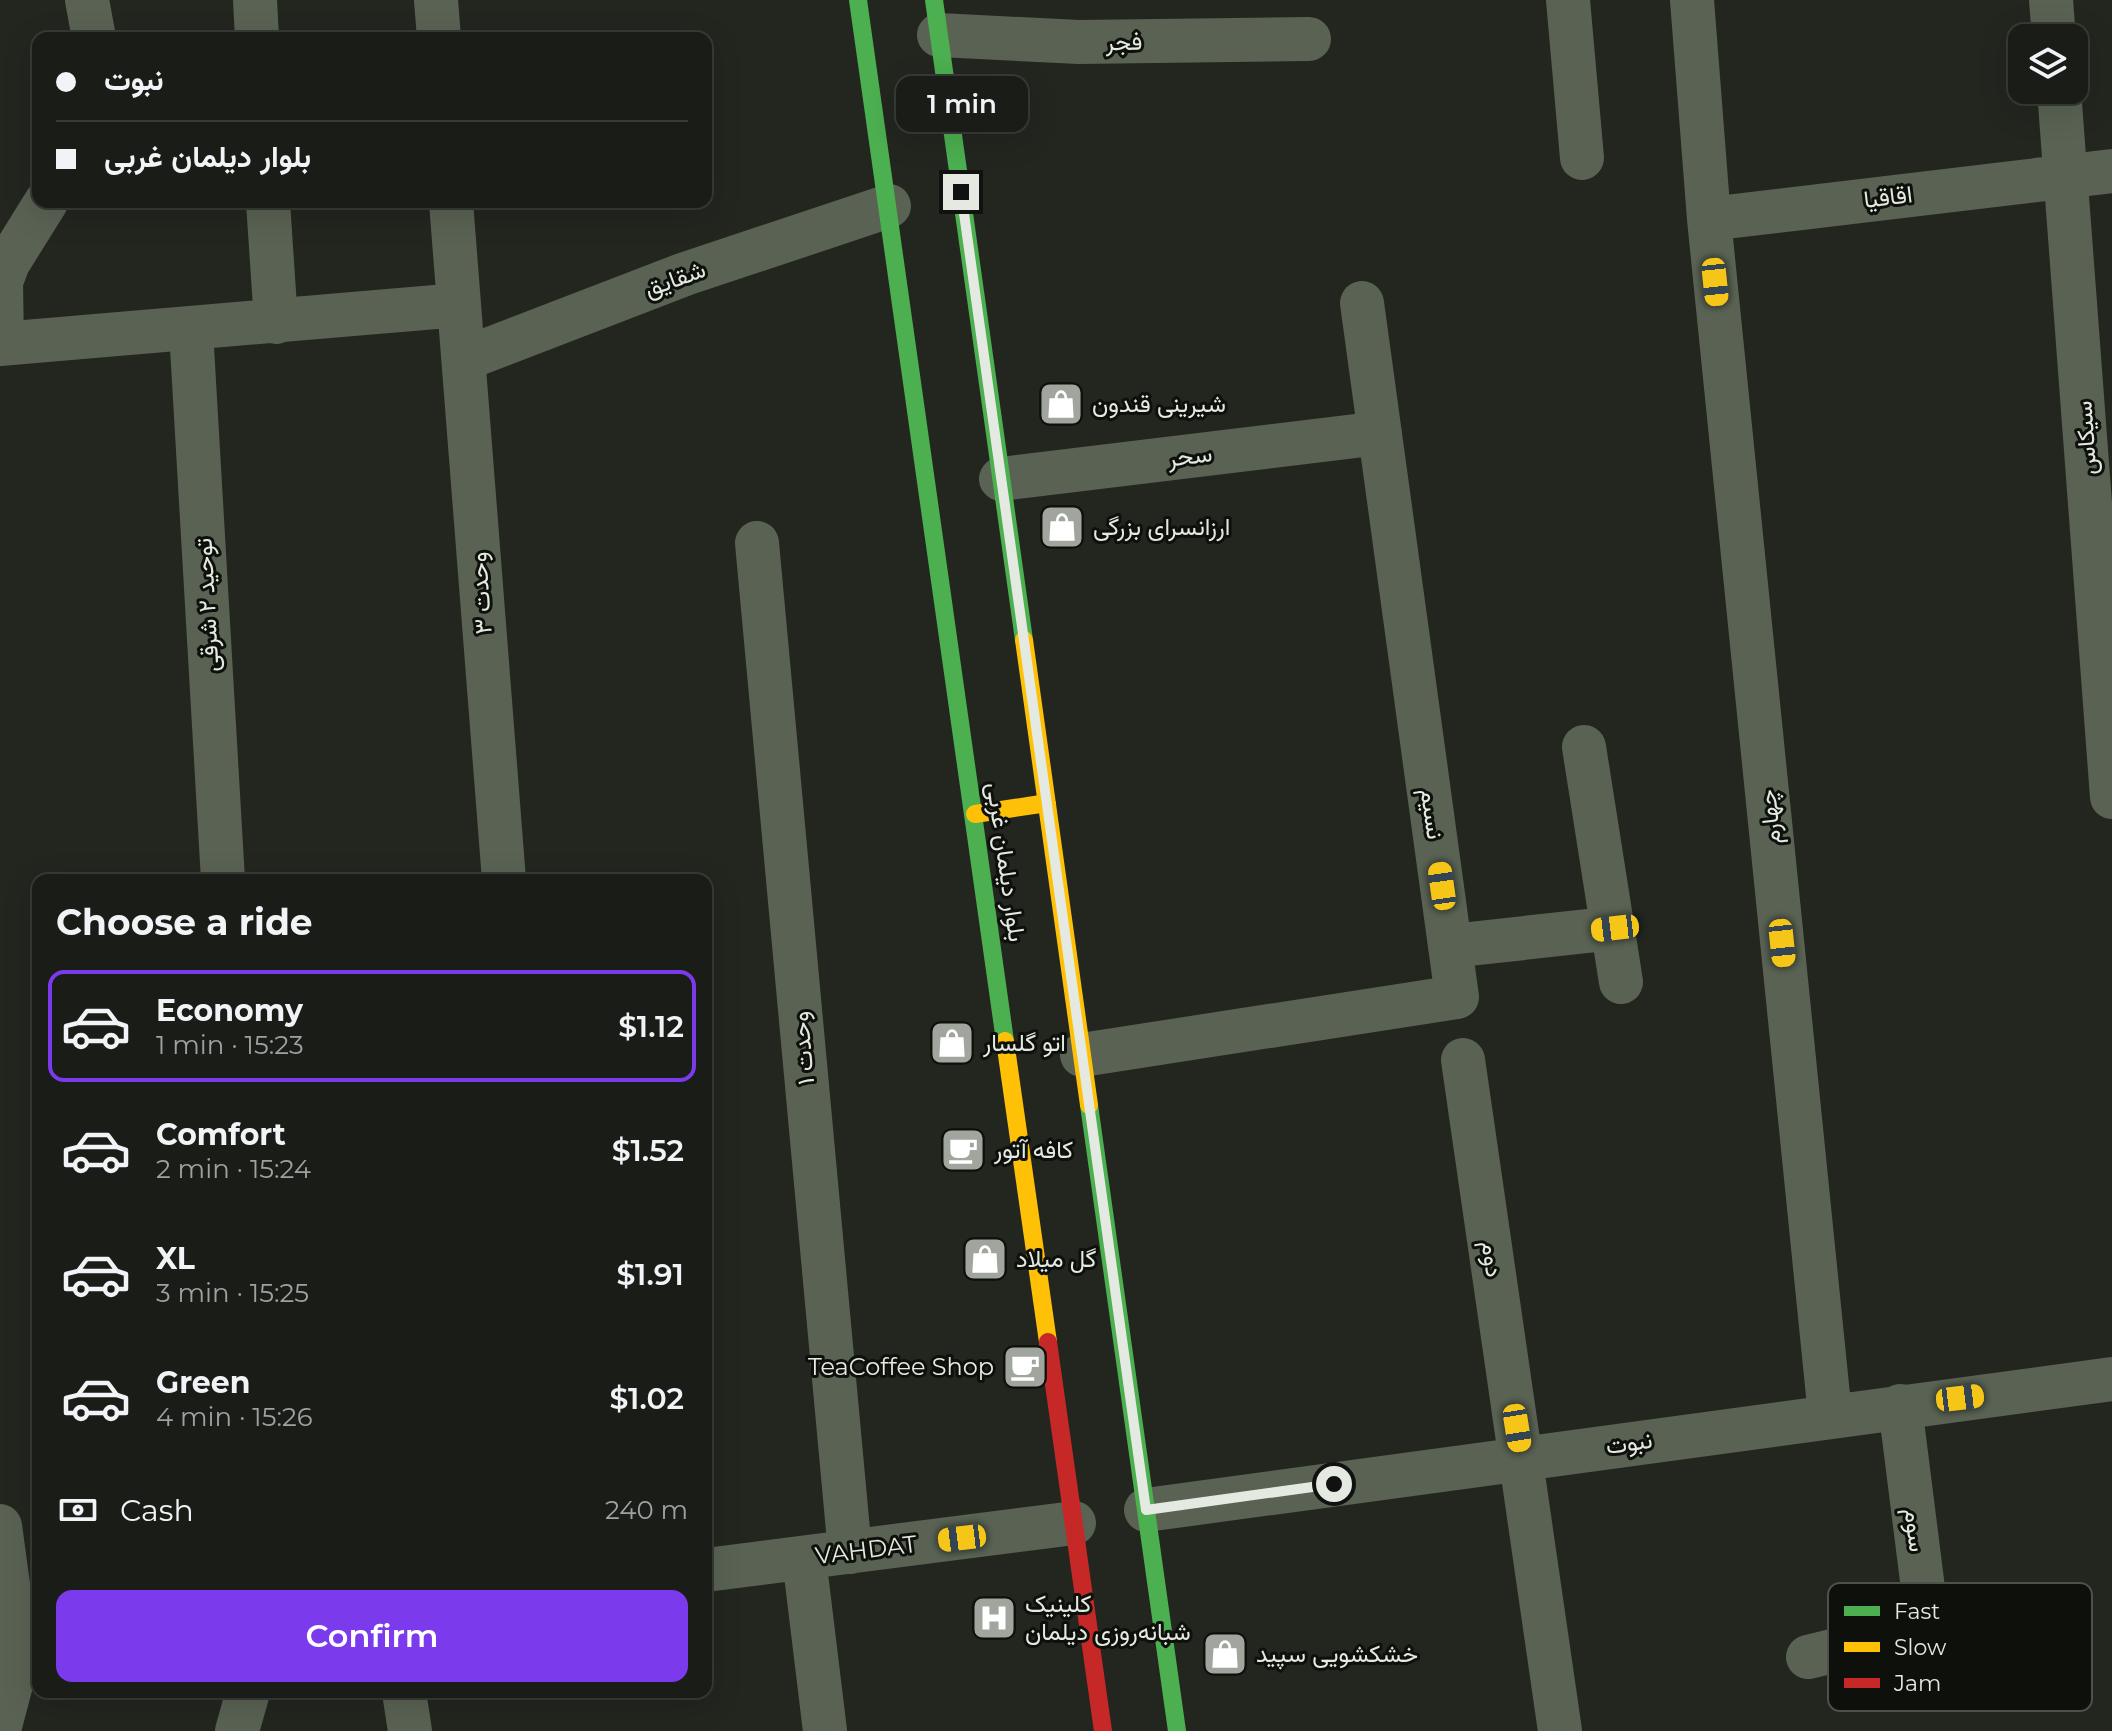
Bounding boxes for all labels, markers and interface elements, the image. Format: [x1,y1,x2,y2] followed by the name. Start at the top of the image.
[2008,24,2088,104] map controls
[2008,24,2088,104] button: layers
[1104,27,1143,57] street label: فجر
[104,61,164,98] text: نبوت
[895,76,1027,132] callout: 1 min
[927,88,997,120] text: 1 min
[104,138,311,175] text: بلوار دیلمان غربی
[943,174,979,210] route end
[1862,179,1914,214] street label: اقاقیا
[640,254,709,303] street label: شقایق
[1701,257,1729,307] car
[1037,380,1085,428] shop icon: شیرینی قندون
[1092,389,1226,419] place label: شیرینی قندون
[2068,400,2103,476] street label: سیکاس
[1165,438,1214,474] street label: سحر
[1038,503,1086,551] shop icon: ارزانسرای بزرگی
[1093,512,1230,542] place label: ارزانسرای بزرگی
[189,537,225,673] street label: توحید ۲ شرقی
[463,551,499,635] street label: وحدت ۳
[980,780,1032,944] street label: بلوار دیلمان غربی
[1413,787,1450,841] street label: نسیم
[1752,788,1789,846] street label: چهارم
[1427,861,1457,911] car
[56,900,313,944] text: Choose a ride
[1590,913,1640,943] car
[1768,918,1796,968] car
[60,990,132,1062] icon: car
[156,992,303,1029] text: Economy
[618,1008,684,1045] text: $1.12
[785,1010,821,1086] street label: وحدت ۱
[928,1019,976,1067] shop icon: اتو گلسار
[982,1028,1066,1058] place label: اتو گلسار
[156,1029,304,1061] text: 1 min · 15:23
[60,1114,132,1186] icon: car
[156,1116,286,1153] text: Comfort
[939,1126,987,1174] cafe icon: کافه آتور
[612,1132,684,1169] text: $1.52
[993,1135,1073,1165] place label: کافه آتور
[156,1153,311,1185] text: 2 min · 15:24
[961,1235,1009,1283] shop icon: گل میلاد
[60,1238,132,1310] icon: car
[1474,1239,1509,1279] street label: دوم
[156,1240,195,1277] text: XL
[1016,1244,1096,1273] place label: گل میلاد
[616,1256,684,1293] text: $1.91
[156,1277,309,1309] text: 3 min · 15:25
[1001,1343,1049,1391] cafe icon: TeaCoffee Shop
[808,1352,994,1381] place label: TeaCoffee Shop
[60,1362,132,1434] icon: car
[156,1364,250,1401] text: Green
[609,1380,684,1417] text: $1.02
[1935,1383,1985,1413] car
[156,1401,313,1433] text: 4 min · 15:26
[1501,1402,1533,1454] car
[1604,1425,1654,1461] street label: نبوت
[1316,1466,1352,1502] route start
[56,1488,100,1532] icon: cash
[120,1492,194,1529] text: Cash
[605,1494,688,1526] text: 240 m
[1896,1506,1933,1554] street label: سوم
[937,1523,987,1553] car
[813,1529,919,1570] street label: VAHDAT
[1828,1583,2092,1711] legend
[1025,1589,1191,1647] place label: کلینیک شبانه‌روزی دیلمان
[56,1590,688,1682] button: Confirm
[970,1594,1018,1642] hospital icon: کلینیک شبانه‌روزی دیلمان
[1894,1598,1940,1625] text: Fast
[1201,1630,1249,1678] shop icon: خشکشویی سپید
[1894,1634,1947,1661] text: Slow
[1256,1639,1418,1670] place label: خشکشویی سپید
[1893,1670,1941,1697] text: Jam

